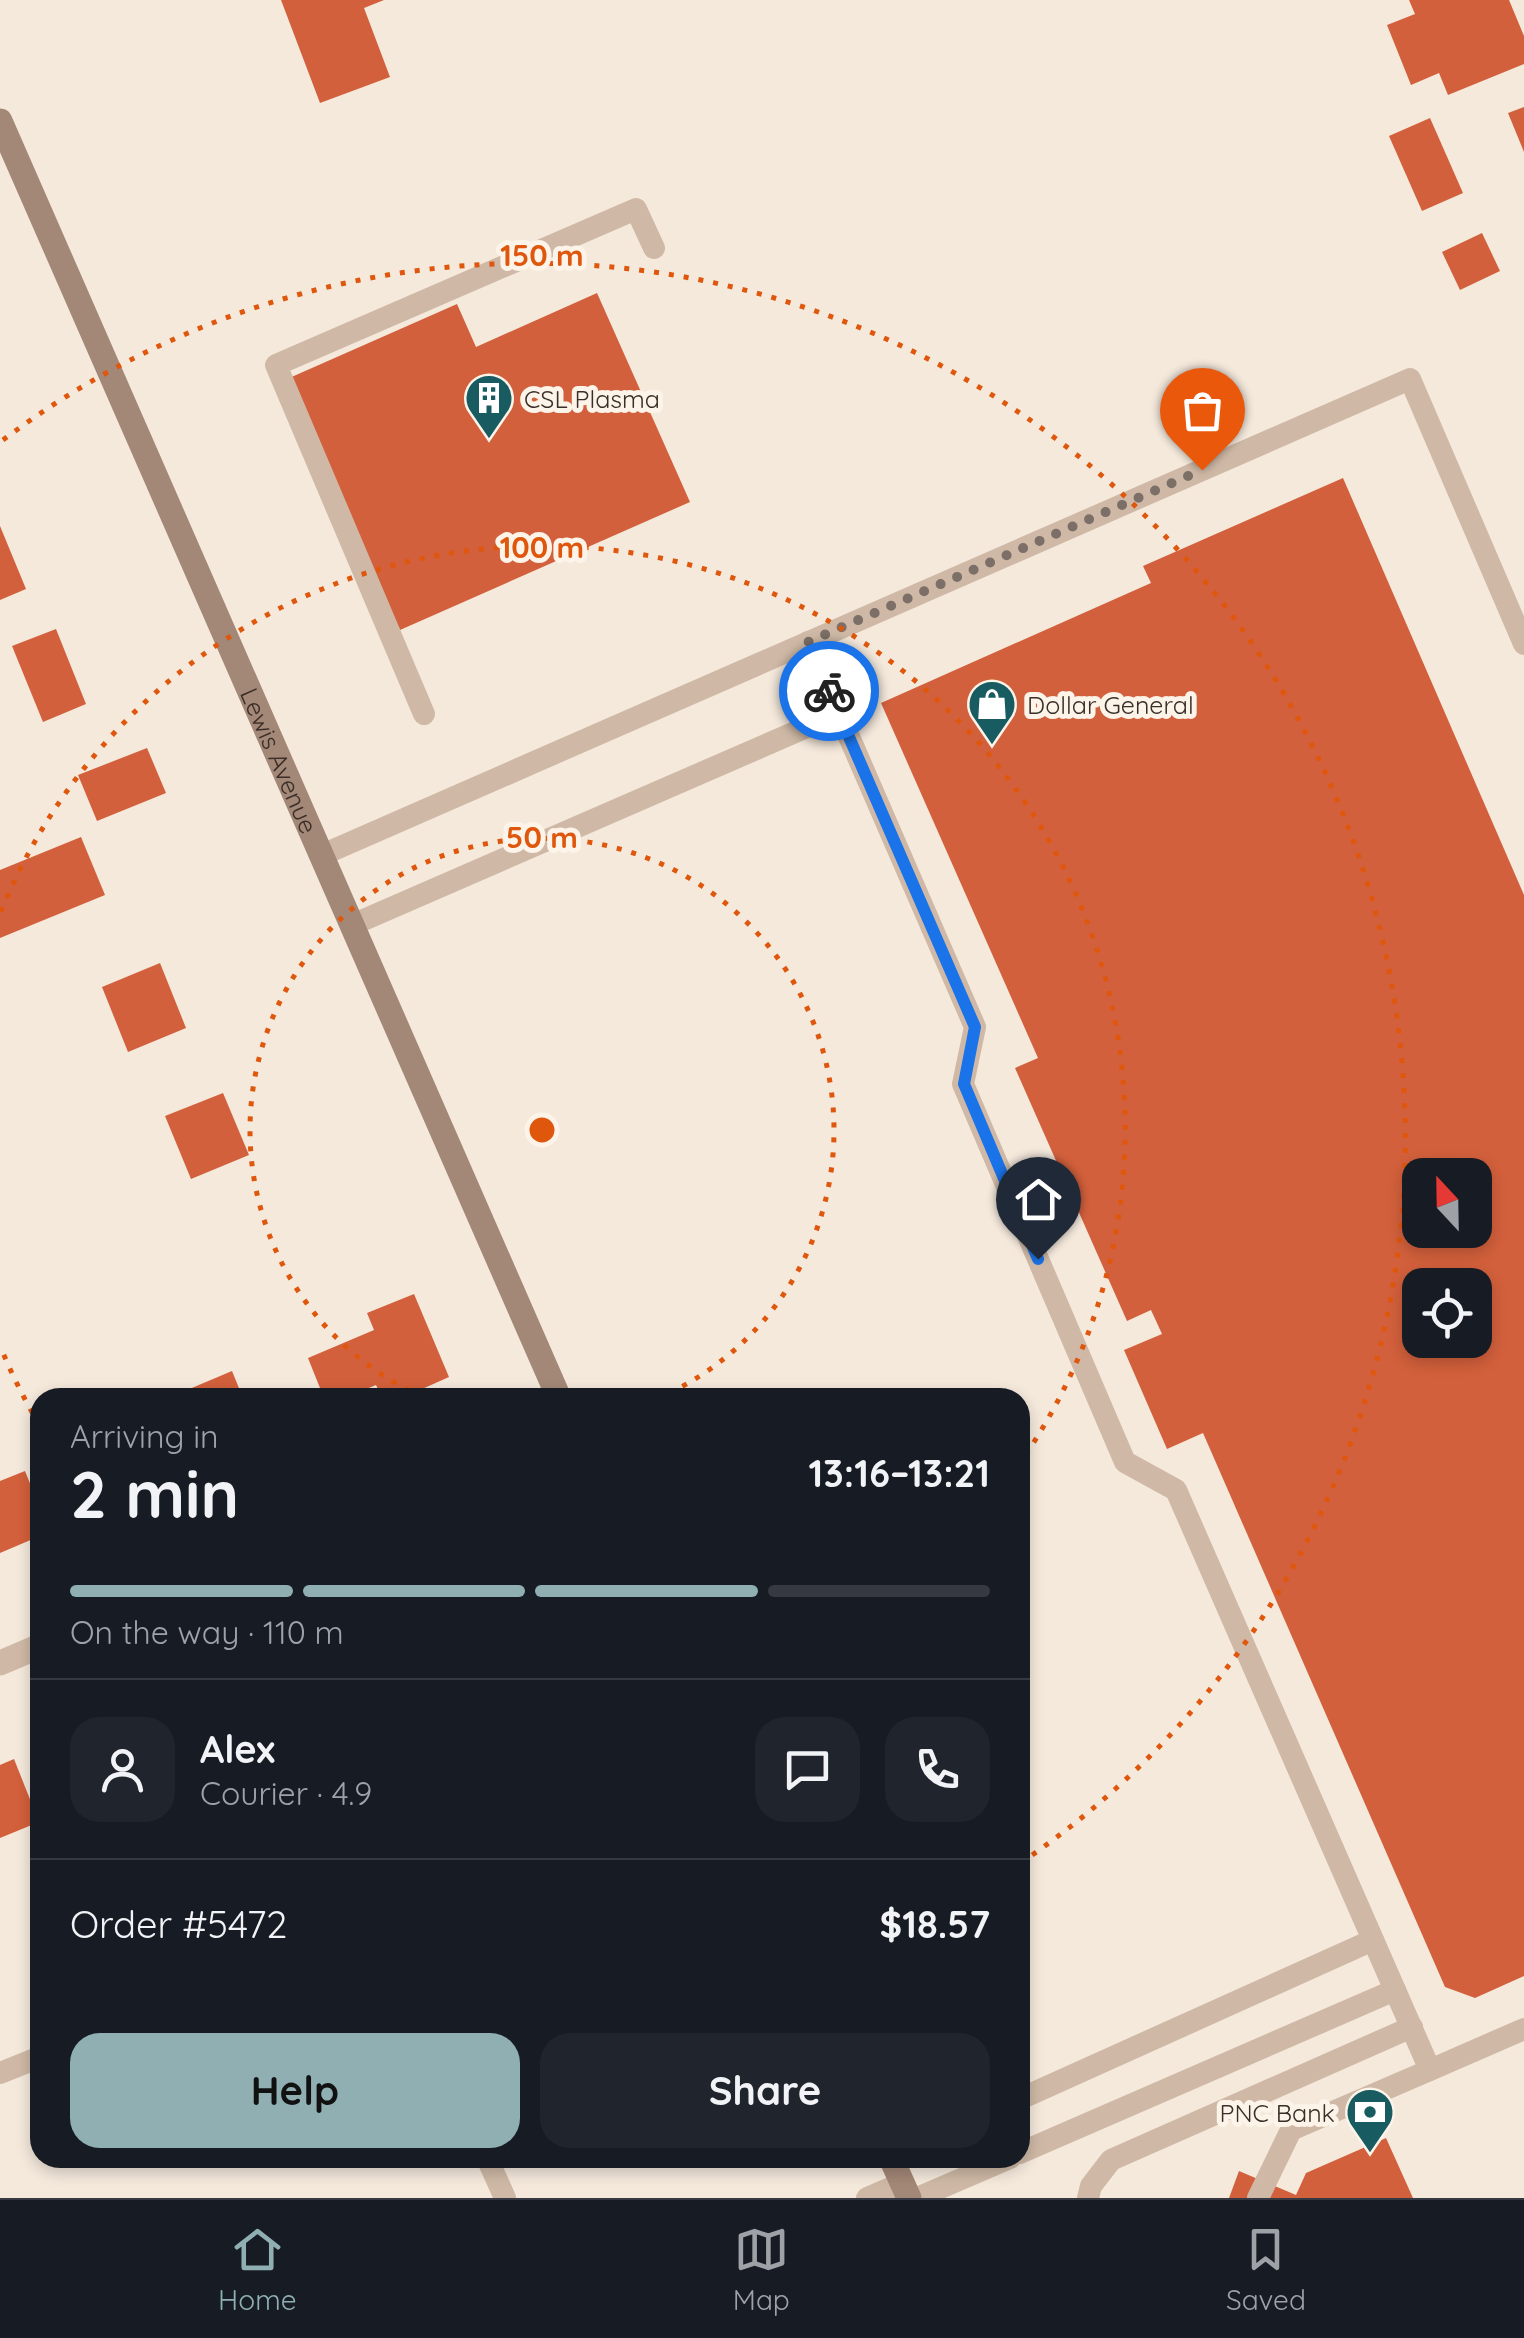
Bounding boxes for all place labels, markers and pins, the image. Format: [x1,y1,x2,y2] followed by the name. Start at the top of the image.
[1160,368,1245,471] pin
[463,372,515,440] building icon: CSL Plasma
[524,383,660,414] place label: CSL Plasma
[966,678,1018,746] shop icon: Dollar General
[1027,689,1194,720] place label: Dollar General
[524,1112,560,1148] centre of rings
[996,1157,1081,1260] pin
[1344,2086,1396,2154] bank icon: PNC Bank
[1219,2097,1335,2128] place label: PNC Bank

